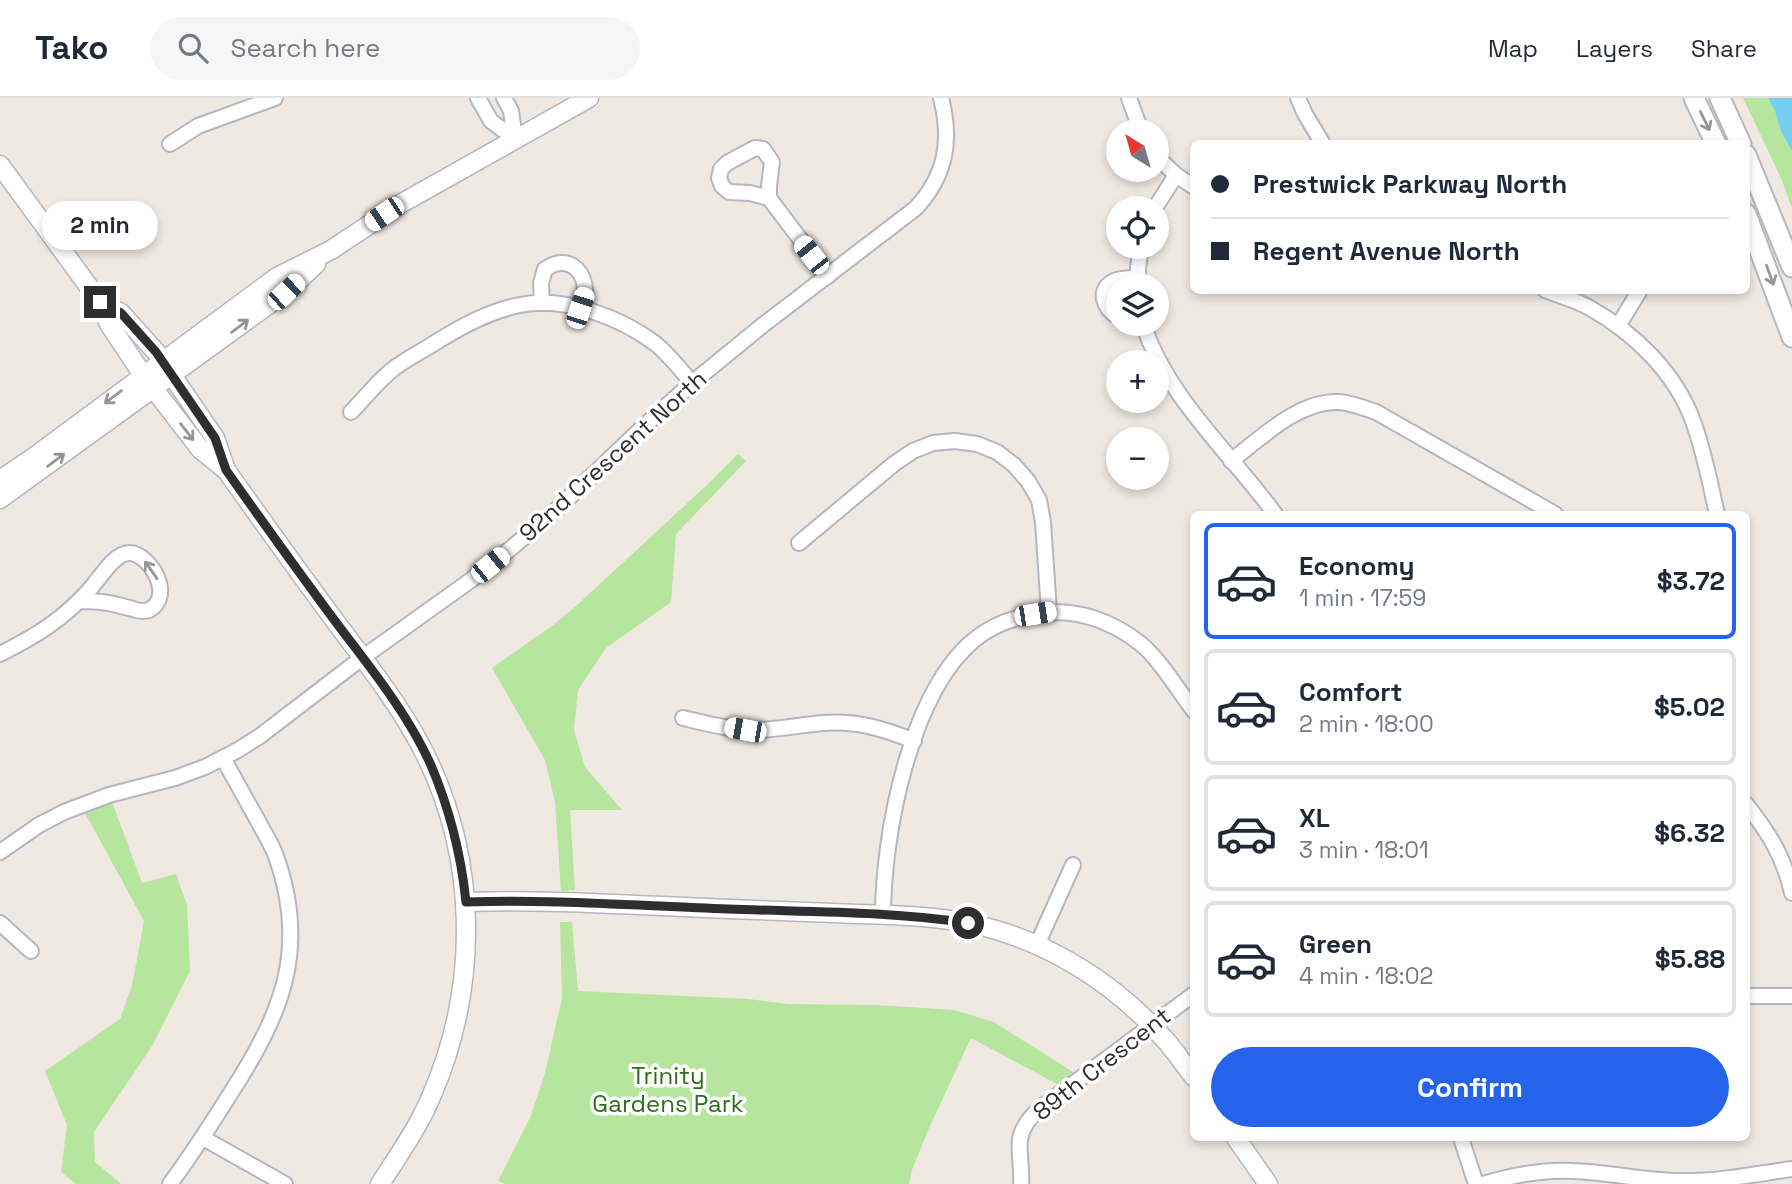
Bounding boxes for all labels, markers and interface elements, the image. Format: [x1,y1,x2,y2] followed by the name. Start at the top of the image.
[150,17,640,80] search box
[35,27,108,69] text: Tako
[174,29,212,67] icon: search
[230,31,380,65] text: Search here
[1488,33,1538,64] text: Map
[1576,33,1653,64] text: Layers
[1691,33,1757,64] text: Share
[1699,110,1712,131] one-way arrow
[1106,119,1169,182] north arrow
[1106,119,1169,490] map controls
[1253,167,1567,201] text: Prestwick Parkway North
[361,194,408,234] car
[1106,196,1169,259] button: locate
[42,200,158,250] callout: 2 min
[70,210,130,240] text: 2 min
[790,232,833,278] car
[1253,234,1520,268] text: Regent Avenue North
[1765,264,1777,286] one-way arrow
[264,270,309,314] car
[1106,273,1169,336] button: layers
[564,285,597,331] car
[84,286,116,318] route end
[230,319,249,333] one-way arrow
[1106,350,1169,413] button: +
[512,363,713,548] street label: 92nd Crescent North
[104,390,123,405] one-way arrow
[180,422,195,440] one-way arrow
[1106,427,1169,490] button: −
[46,452,64,467] one-way arrow
[468,544,513,586] car
[1299,549,1415,583] text: Economy
[1215,550,1278,613] icon: car
[144,561,158,580] one-way arrow
[1657,564,1725,598] text: $3.72
[1299,583,1426,613] text: 1 min · 17:59
[1013,600,1058,628] car
[1299,675,1402,709] text: Comfort
[1215,676,1278,739] icon: car
[1654,690,1725,724] text: $5.02
[1299,709,1434,739] text: 2 min · 18:00
[723,716,768,744] car
[1299,801,1330,835] text: XL
[1215,802,1278,865] icon: car
[1654,816,1725,850] text: $6.32
[1299,835,1429,865] text: 3 min · 18:01
[952,907,984,939] route start
[1299,927,1372,961] text: Green
[1215,928,1278,991] icon: car
[1655,942,1725,976] text: $5.88
[1299,961,1433,991] text: 4 min · 18:02
[1027,1000,1177,1127] street label: 89th Crescent
[1211,1047,1729,1127] button: Confirm
[592,1060,744,1119] park label: Trinity Gardens Park

